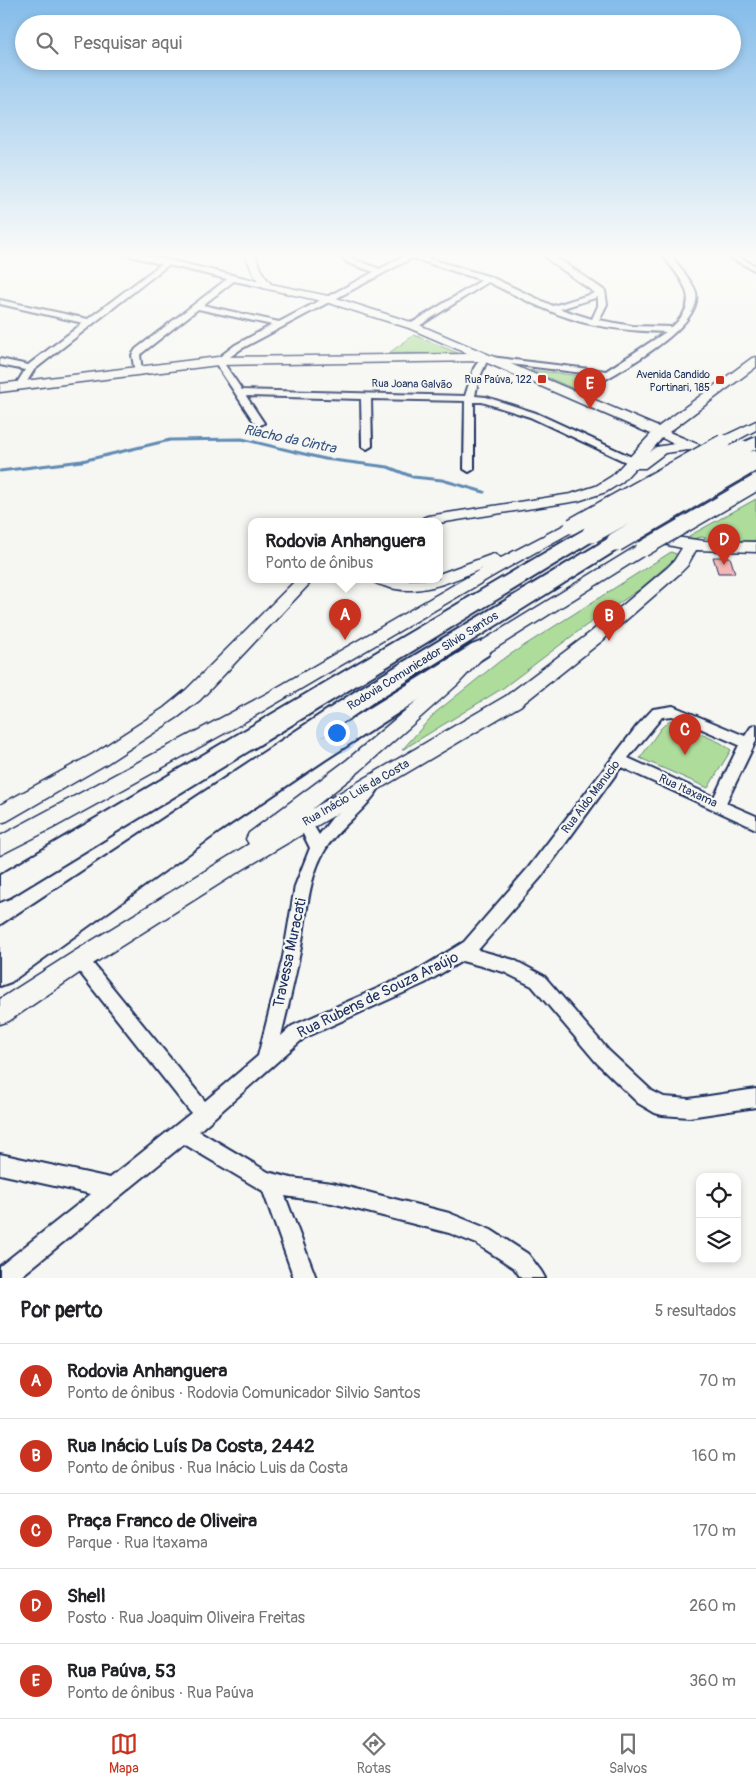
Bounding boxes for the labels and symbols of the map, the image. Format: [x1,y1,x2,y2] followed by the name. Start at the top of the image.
[574,368,606,409] pin: E
[636,368,710,394] place label: Avenida Candido Portinari, 185
[465,373,532,386] place label: Rua Paúva, 122
[536,373,548,385] marker: Rua Paúva, 122
[714,374,726,386] marker: Avenida Candido Portinari, 185
[372,377,453,391] street label: Rua Joana Galvão
[242,421,339,457] water label: Riacho da Cintra
[708,524,740,565] pin: D
[329,599,361,640] pin: A
[593,600,625,641] pin: B
[345,608,502,714] street label: Rodovia Comunicador Silvio Santos
[669,714,701,755] pin: C
[324,720,350,746] your location
[300,756,412,830] street label: Rua Inácio Luis da Costa
[559,757,624,837] street label: Rua Aldo Manucio
[656,771,720,811] street label: Rua Itaxama
[269,896,311,1010] street label: Travessa Muracati
[294,948,462,1042] street label: Rua Rubens de Souza Araújo

